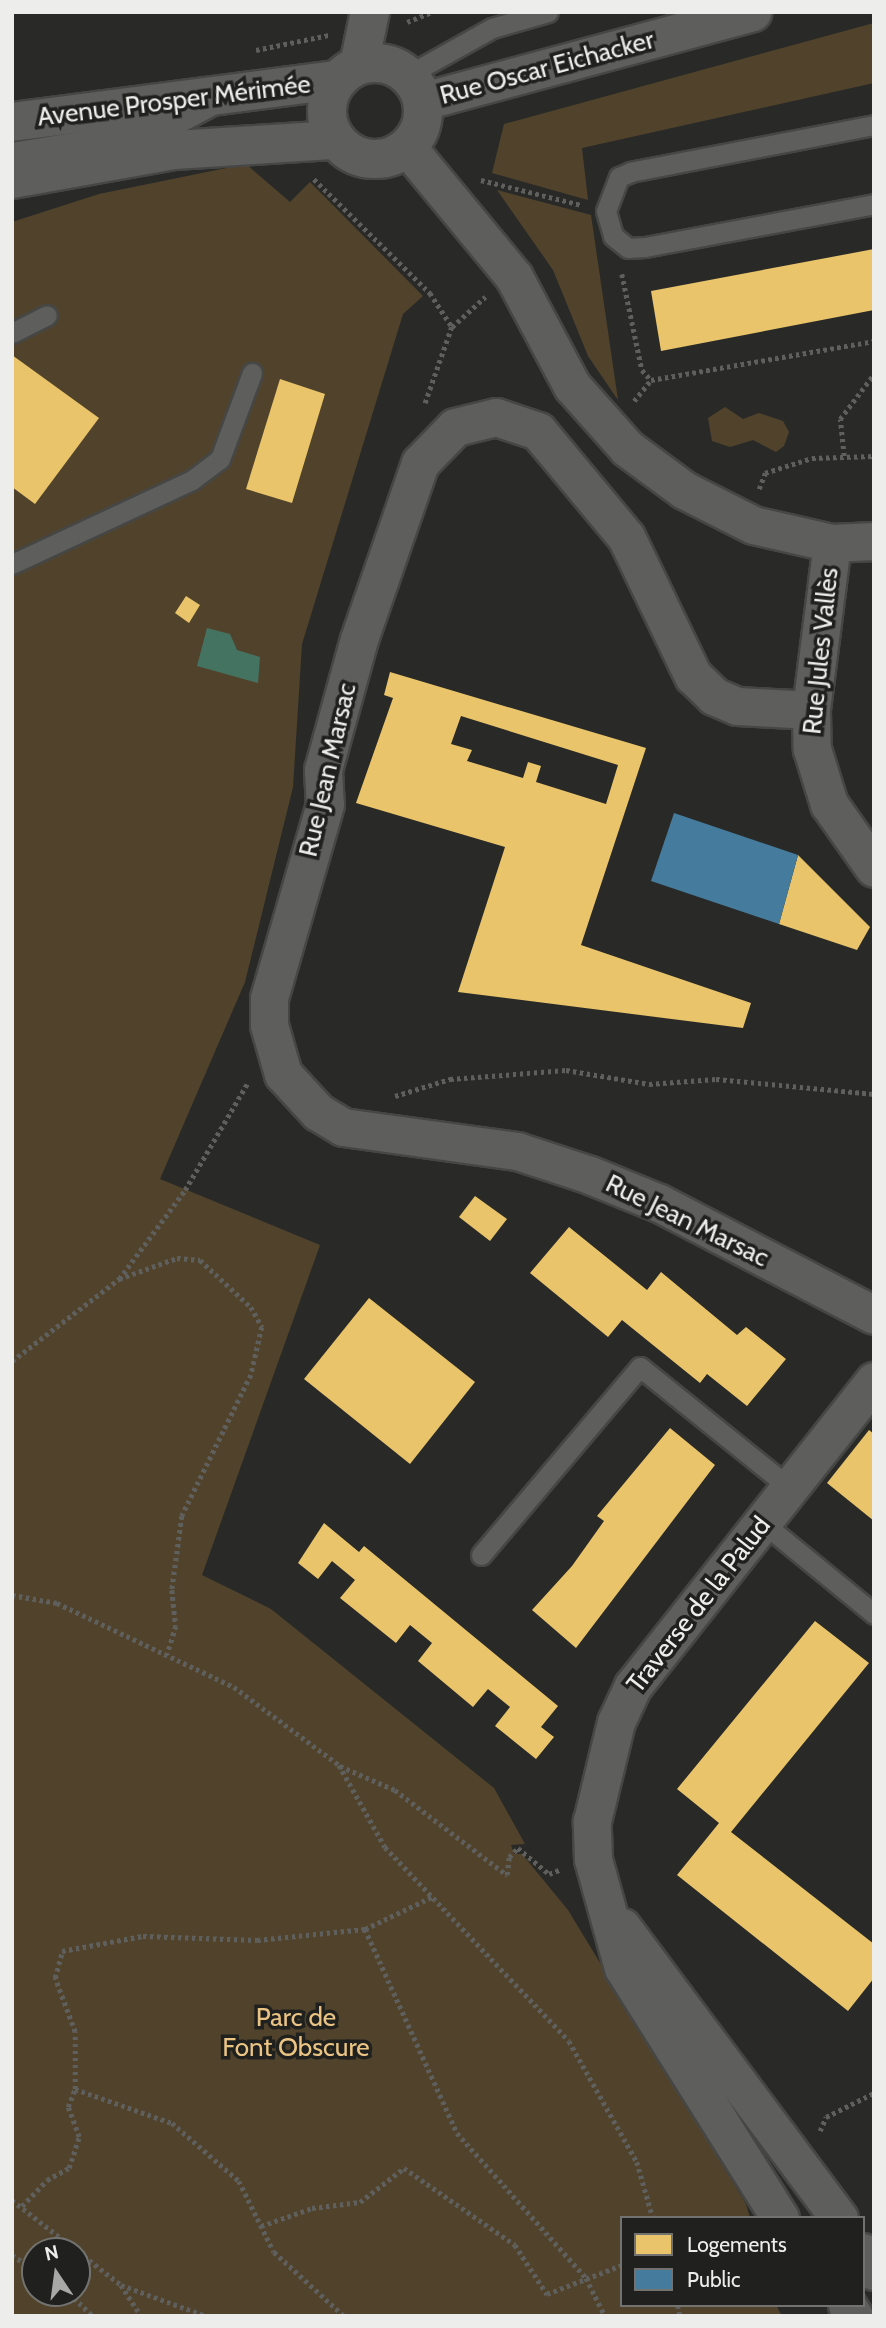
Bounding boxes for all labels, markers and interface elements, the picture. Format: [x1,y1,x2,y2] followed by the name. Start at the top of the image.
[437,24,657,112] street label: Rue Oscar Eichacker
[36,69,312,133] street label: Avenue Prosper Mérimée
[797,566,845,736] street label: Rue Jules Vallès
[293,680,363,860] street label: Rue Jean Marsac
[600,1168,774,1274] street label: Rue Jean Marsac
[621,1511,777,1699] street label: Traverse de la Palud
[222,2002,370,2064] park label: Parc de Font Obscure
[620,2216,865,2307] legend
[687,2232,787,2257] text: Logements
[21,2237,91,2307] north arrow
[42,2240,61,2266] text: N
[687,2267,741,2292] text: Public

